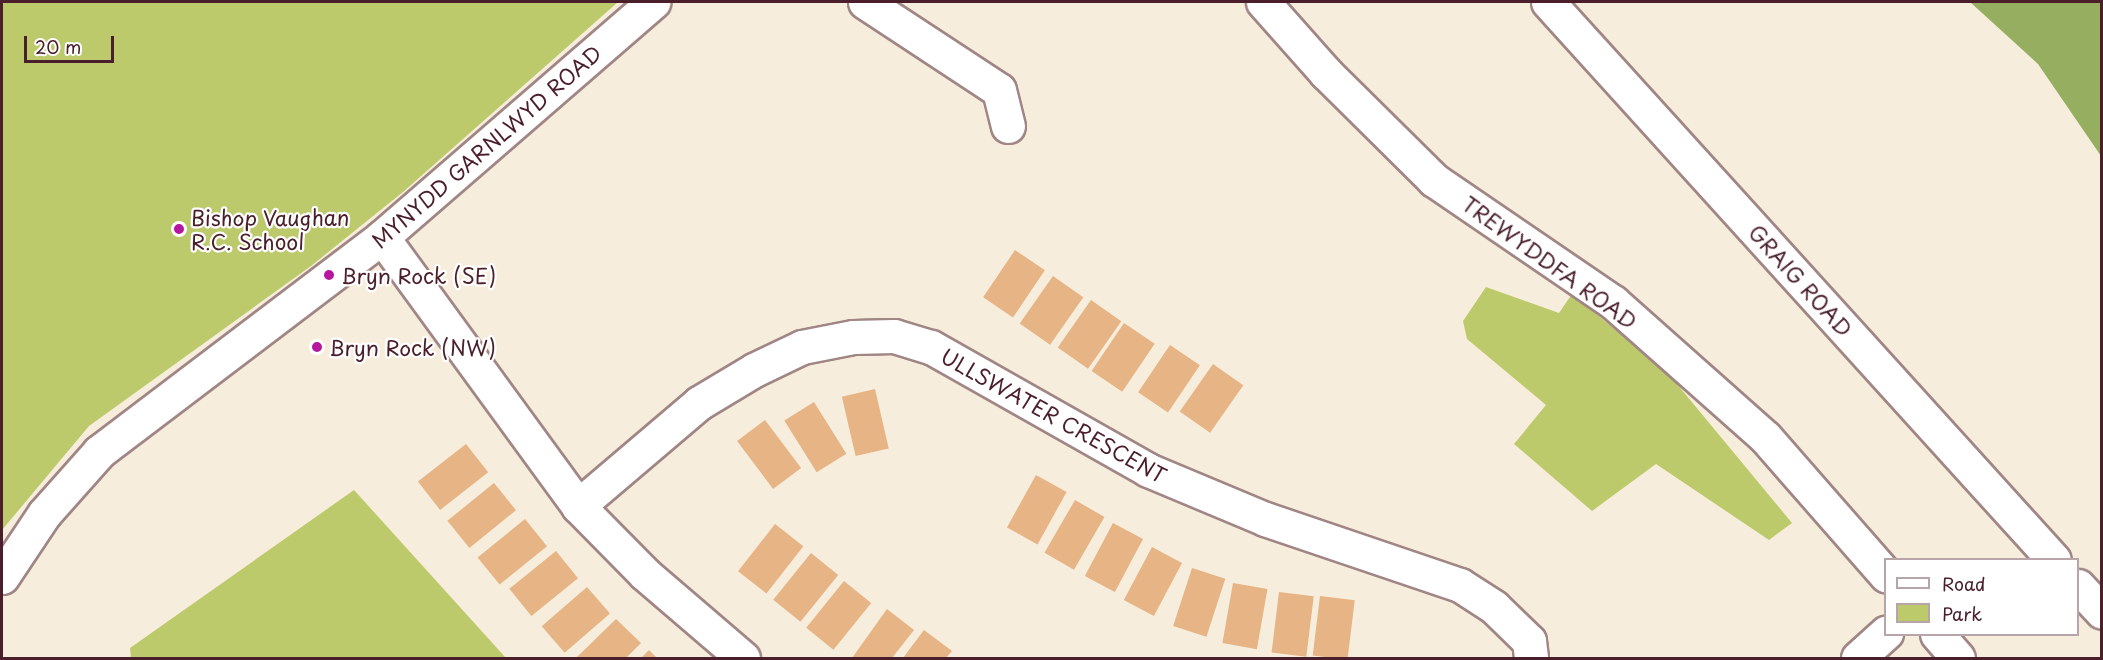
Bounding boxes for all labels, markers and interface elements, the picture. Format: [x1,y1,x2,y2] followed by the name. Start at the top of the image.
[27,24,117,62] scale bar
[35,33,81,60] text: 20 m
[365,38,607,254] street label: MYNYDD GARNLWYD ROAD
[1459,191,1641,333] street label: TREWYDDFA ROAD
[191,204,351,254] place label: Bishop Vaughan R.C. School
[1744,219,1858,341] street label: GRAIG ROAD
[172,222,186,236] marker: Bishop Vaughan R.C. School
[341,262,495,288] place label: Bryn Rock (SE)
[322,268,336,282] marker: Bryn Rock (SE)
[329,334,495,360] place label: Bryn Rock (NW)
[310,340,324,354] marker: Bryn Rock (NW)
[936,342,1172,488] street label: ULLSWATER CRESCENT
[1884,558,2079,636] legend
[1942,570,1986,597] text: Road
[1942,600,1982,627] text: Park

